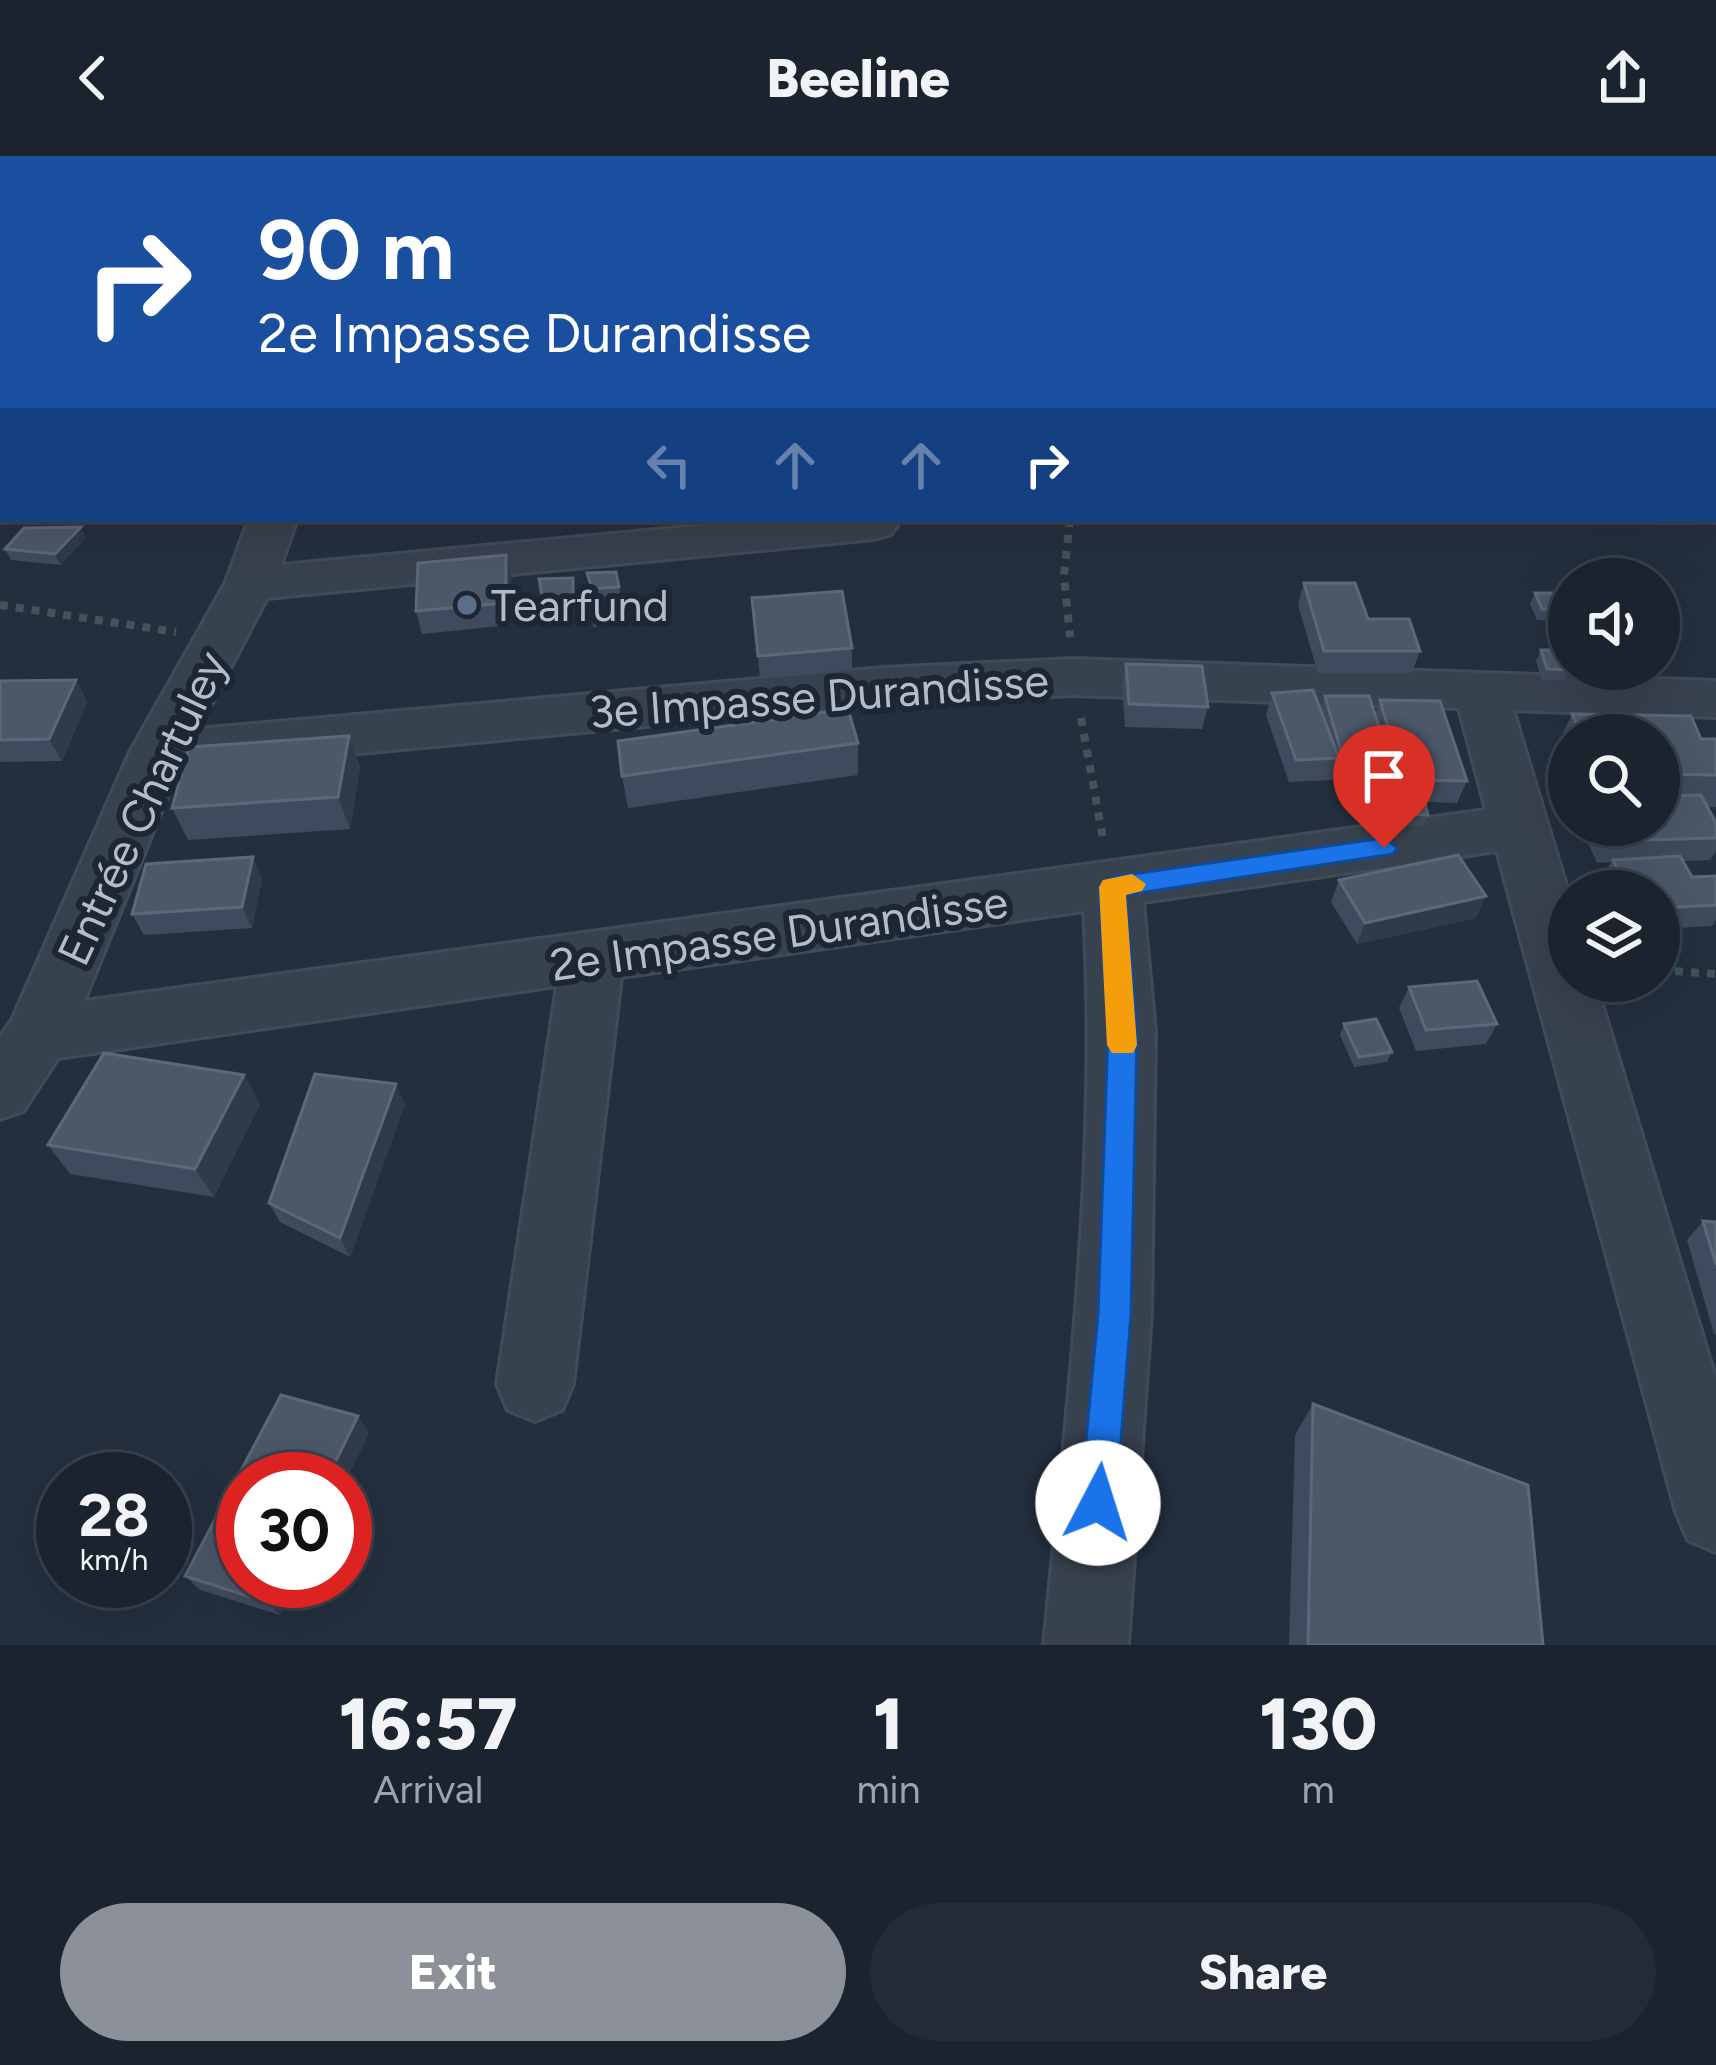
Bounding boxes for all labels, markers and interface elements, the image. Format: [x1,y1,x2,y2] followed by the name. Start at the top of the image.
[60,45,126,111] icon: back
[1590,45,1656,111] icon: share
[766,46,950,111] text: Beeline
[258,199,454,300] text: 90 m
[60,204,216,360] icon: right
[258,301,811,366] text: 2e Impasse Durandisse
[636,432,702,498] icon: left
[762,432,828,498] icon: ahead
[888,432,954,498] icon: ahead
[1014,432,1080,498] icon: right
[1548,558,1680,1002] map controls
[1548,558,1680,690] button: sound
[491,578,669,632] place label: Tearfund
[454,592,480,618] marker: Tearfund
[46,642,238,973] street label: Entrée Chartuley
[587,653,1051,739] street label: 3e Impasse Durandisse
[1548,714,1680,846] button: search
[1333,725,1435,848] pin
[1351,743,1417,809] icon: arrive
[1548,870,1680,1002] button: layers
[547,874,1011,992] street label: 2e Impasse Durandisse
[1035,1440,1161,1566] position arrow
[216,1452,372,1608] speed limit sign: 30
[78,1479,150,1551] text: 28
[80,1541,148,1578] text: km/h
[339,1681,518,1767] text: 16:57
[873,1681,904,1767] text: 1
[1259,1681,1377,1767] text: 130
[373,1766,483,1813] text: Arrival
[856,1766,920,1813] text: min
[1302,1766,1335,1813] text: m
[60,1903,846,2041] button: Exit
[870,1903,1656,2041] button: Share

